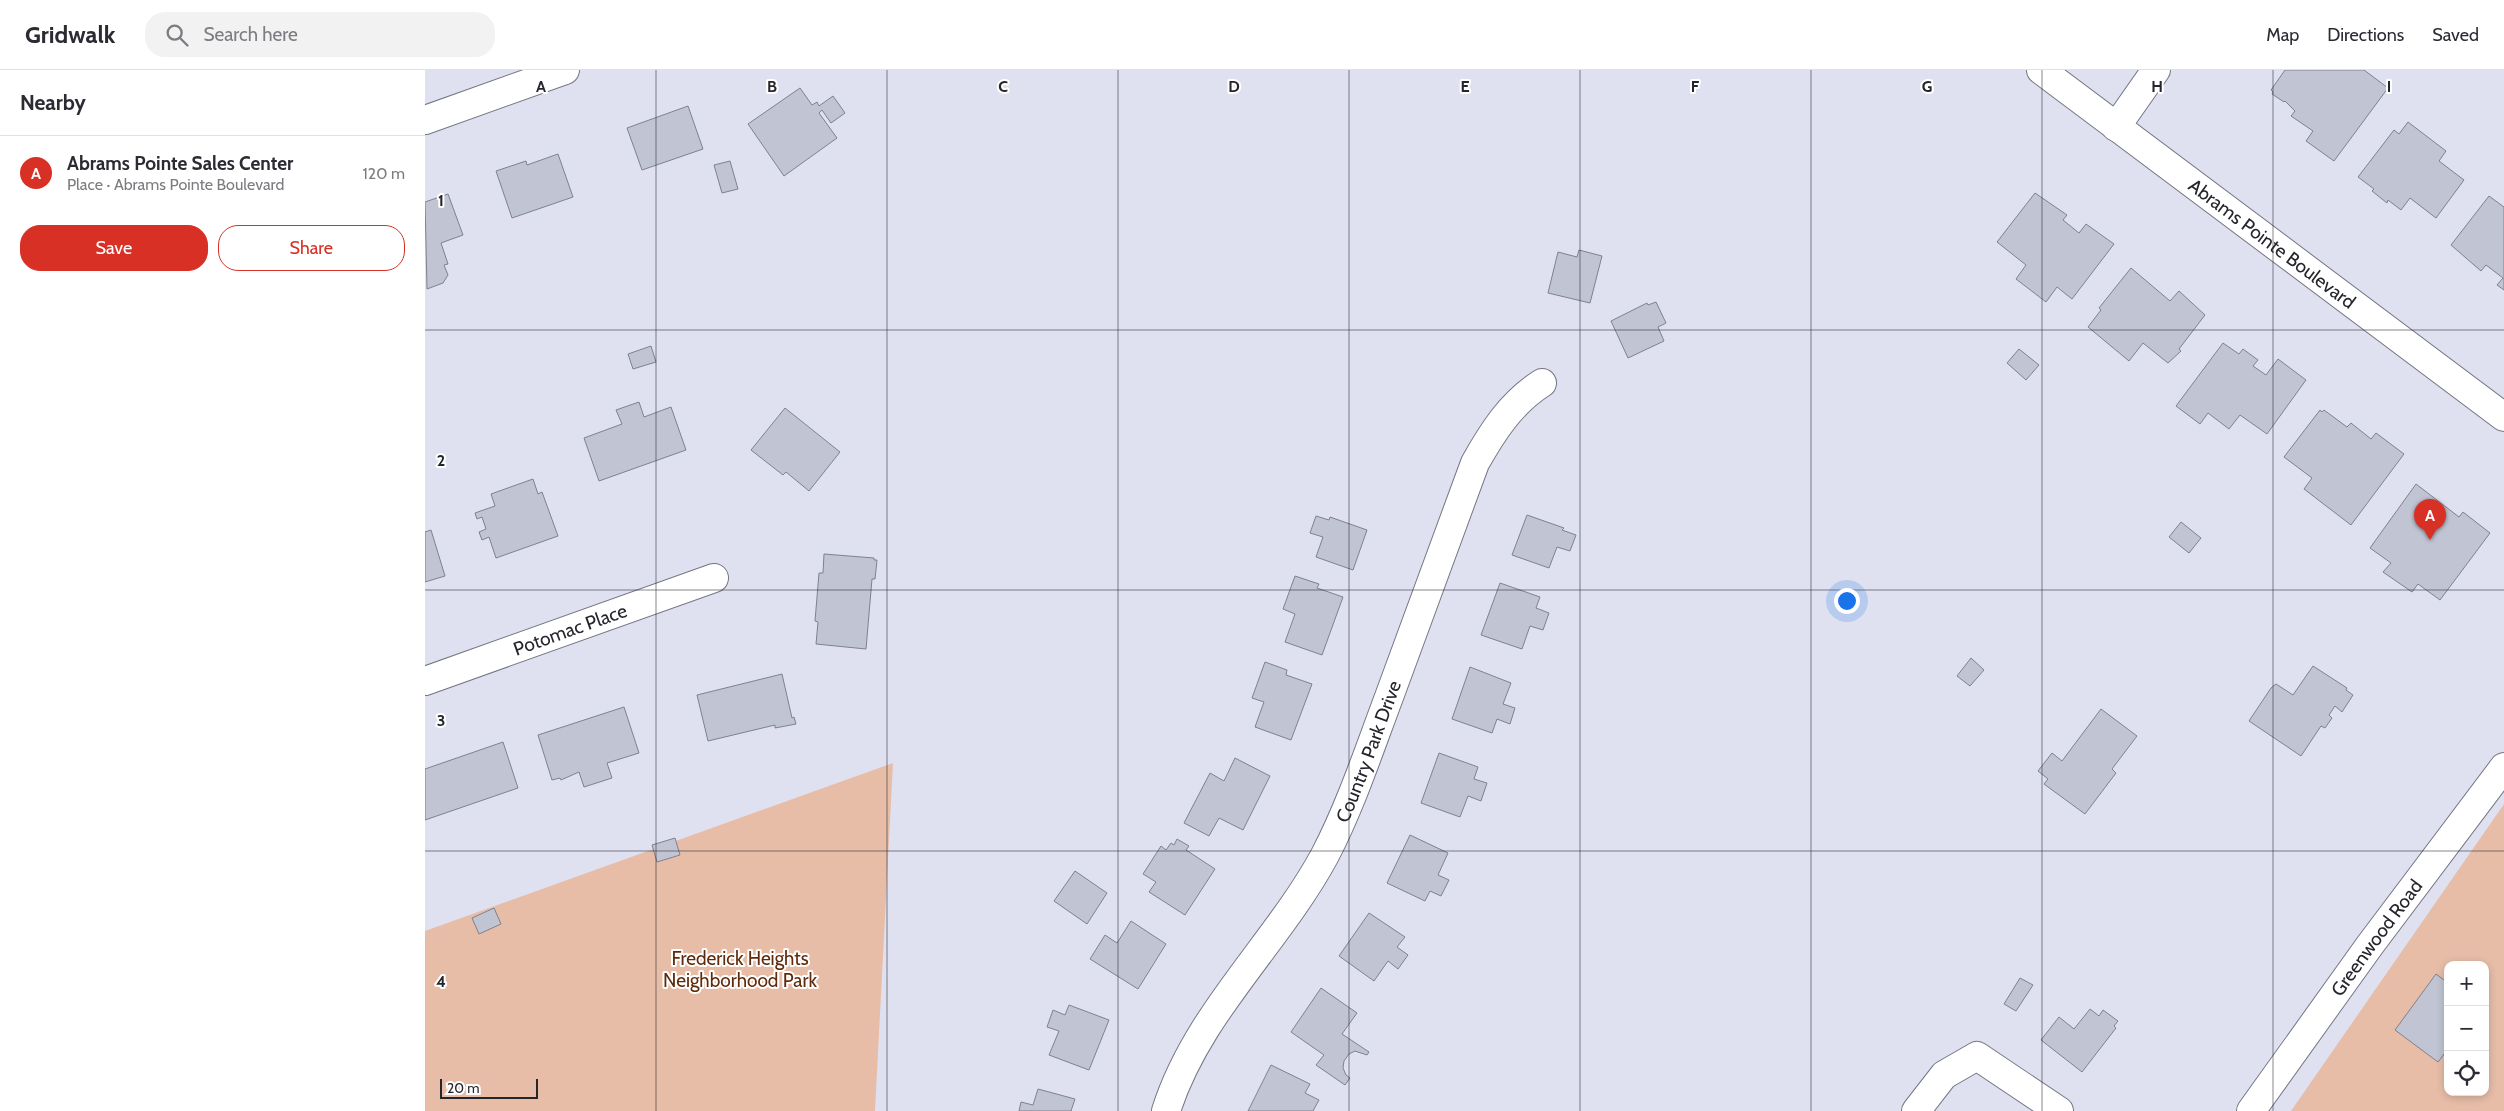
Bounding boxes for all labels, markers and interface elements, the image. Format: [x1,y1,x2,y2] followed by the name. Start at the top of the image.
[145,12,495,57] search box
[25,20,115,49] text: Gridwalk
[163,21,191,49] icon: search
[203,23,298,46] text: Search here
[2266,24,2299,46] text: Map
[2327,24,2404,46] text: Directions
[2432,24,2479,46] text: Saved
[536,77,546,96] text: A
[767,77,777,96] text: B
[998,77,1008,96] text: C
[1228,77,1240,96] text: D
[1460,77,1470,96] text: E
[1691,77,1700,96] text: F
[1922,77,1932,96] text: G
[2151,77,2163,96] text: H
[2387,77,2391,96] text: I
[20,90,86,115] text: Nearby
[67,152,293,175] text: Abrams Pointe Sales Center
[31,164,41,183] text: A
[363,164,405,183] text: 120 m
[2184,174,2360,314] street label: Abrams Pointe Boulevard
[67,175,284,194] text: Place · Abrams Pointe Boulevard
[438,191,444,210] text: 1
[20,225,208,271] button: Save
[218,225,405,271] button: Share
[437,451,445,470] text: 2
[2414,499,2446,540] pin: A
[1834,588,1860,614] your location
[510,599,630,661] street label: Potomac Place
[1331,677,1406,826] street label: Country Park Drive
[437,711,445,730] text: 3
[2326,875,2427,1001] street label: Greenwood Road
[663,947,817,992] park label: Frederick Heights Neighborhood Park
[2444,961,2489,1096] map controls
[2444,961,2489,1006] button: +
[436,972,446,991] text: 4
[2444,1006,2489,1051] button: −
[2444,1051,2489,1096] button: locate
[440,1076,537,1099] scale bar
[447,1079,480,1097] text: 20 m

